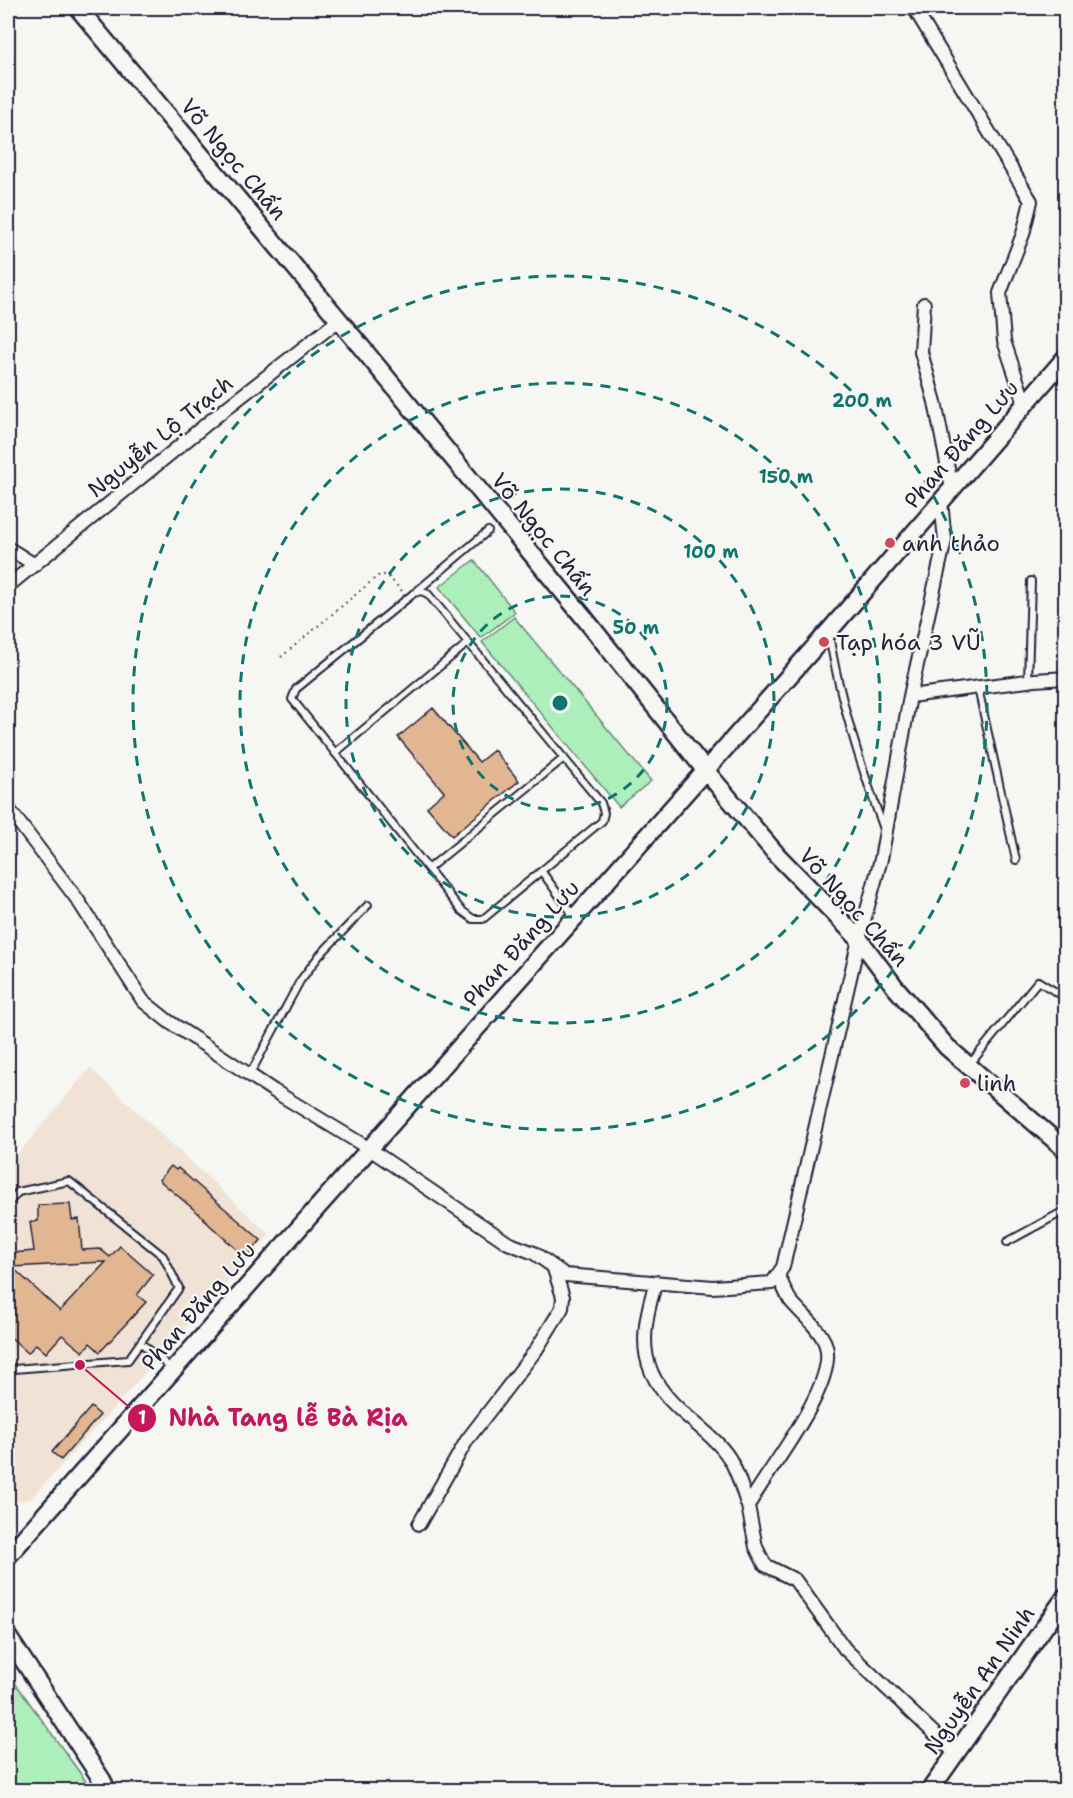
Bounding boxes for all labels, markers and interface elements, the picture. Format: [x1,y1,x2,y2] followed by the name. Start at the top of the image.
[174,92,293,226] street label: Võ Ngọc Chấn
[82,369,239,504] street label: Nguyễn Lộ Trạch
[898,374,1025,515] street label: Phan Đăng Lưu
[832,389,893,413] text: 200 m
[759,465,814,489] text: 150 m
[485,467,602,602] street label: Võ Ngọc Chấn
[902,529,1000,558] place label: anh thảo
[883,536,897,550] marker: anh thảo
[683,540,739,564] text: 100 m
[613,616,660,640] text: 50 m
[836,628,981,657] place label: Tạp hóa 3 VŨ
[817,635,831,649] marker: Tạp hóa 3 VŨ
[550,693,570,713] centre of rings
[792,842,915,973] street label: Võ Ngọc Chấn
[457,874,586,1013] street label: Phan Đăng Lưu
[977,1069,1017,1098] place label: linh
[958,1076,972,1090] marker: linh
[135,1236,262,1377] street label: Phan Đăng Lưu
[127,1397,420,1439] callout: Nhà Tang lễ Bà Rịa
[168,1402,408,1434] text: Nhà Tang lễ Bà Rịa
[138,1406,146,1430] text: 1
[917,1600,1041,1760] street label: Nguyễn An Ninh

